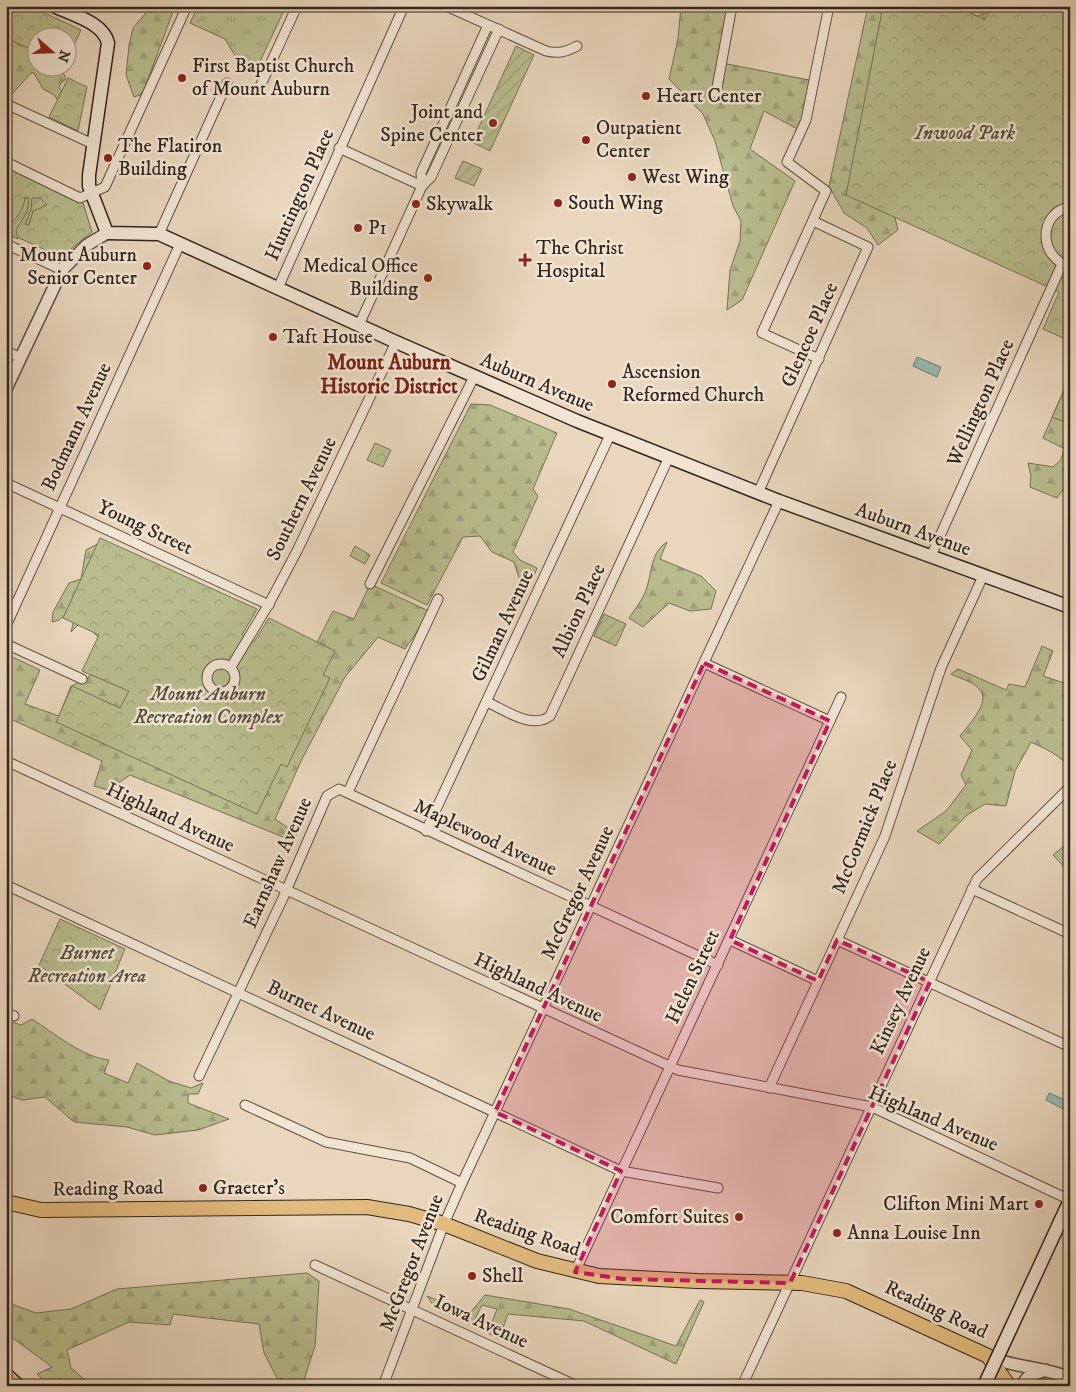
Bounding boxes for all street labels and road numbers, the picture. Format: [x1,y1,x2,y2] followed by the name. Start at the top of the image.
[260,125,340,265] street label: Huntington Place
[776,279,844,391] street label: Glencoe Place
[941,335,1020,471] street label: Wellington Place
[476,348,598,418] street label: Auburn Avenue
[36,359,118,495] street label: Bodmann Avenue
[261,433,343,565] street label: Southern Avenue
[93,495,197,561] street label: Young Street
[852,498,974,562] street label: Auburn Avenue
[546,560,612,662] street label: Albion Place
[466,566,540,686] street label: Gilman Avenue
[827,756,903,898] street label: McCormick Place
[102,777,238,859] street label: Highland Avenue
[238,794,318,932] street label: Earnshaw Avenue
[409,794,561,882] street label: Maplewood Avenue
[536,822,620,964] street label: McGregor Avenue
[660,926,726,1028] street label: Helen Street
[865,943,937,1059] street label: Kinsey Avenue
[470,947,606,1029] street label: Highland Avenue
[263,975,379,1047] street label: Burnet Avenue
[864,1080,1002,1158] street label: Highland Avenue
[52,1176,164,1202] street label: Reading Road
[374,1191,450,1335] street label: McGregor Avenue
[470,1203,584,1263] street label: Reading Road
[880,1275,992,1345] street label: Reading Road
[430,1289,532,1355] street label: Iowa Avenue

